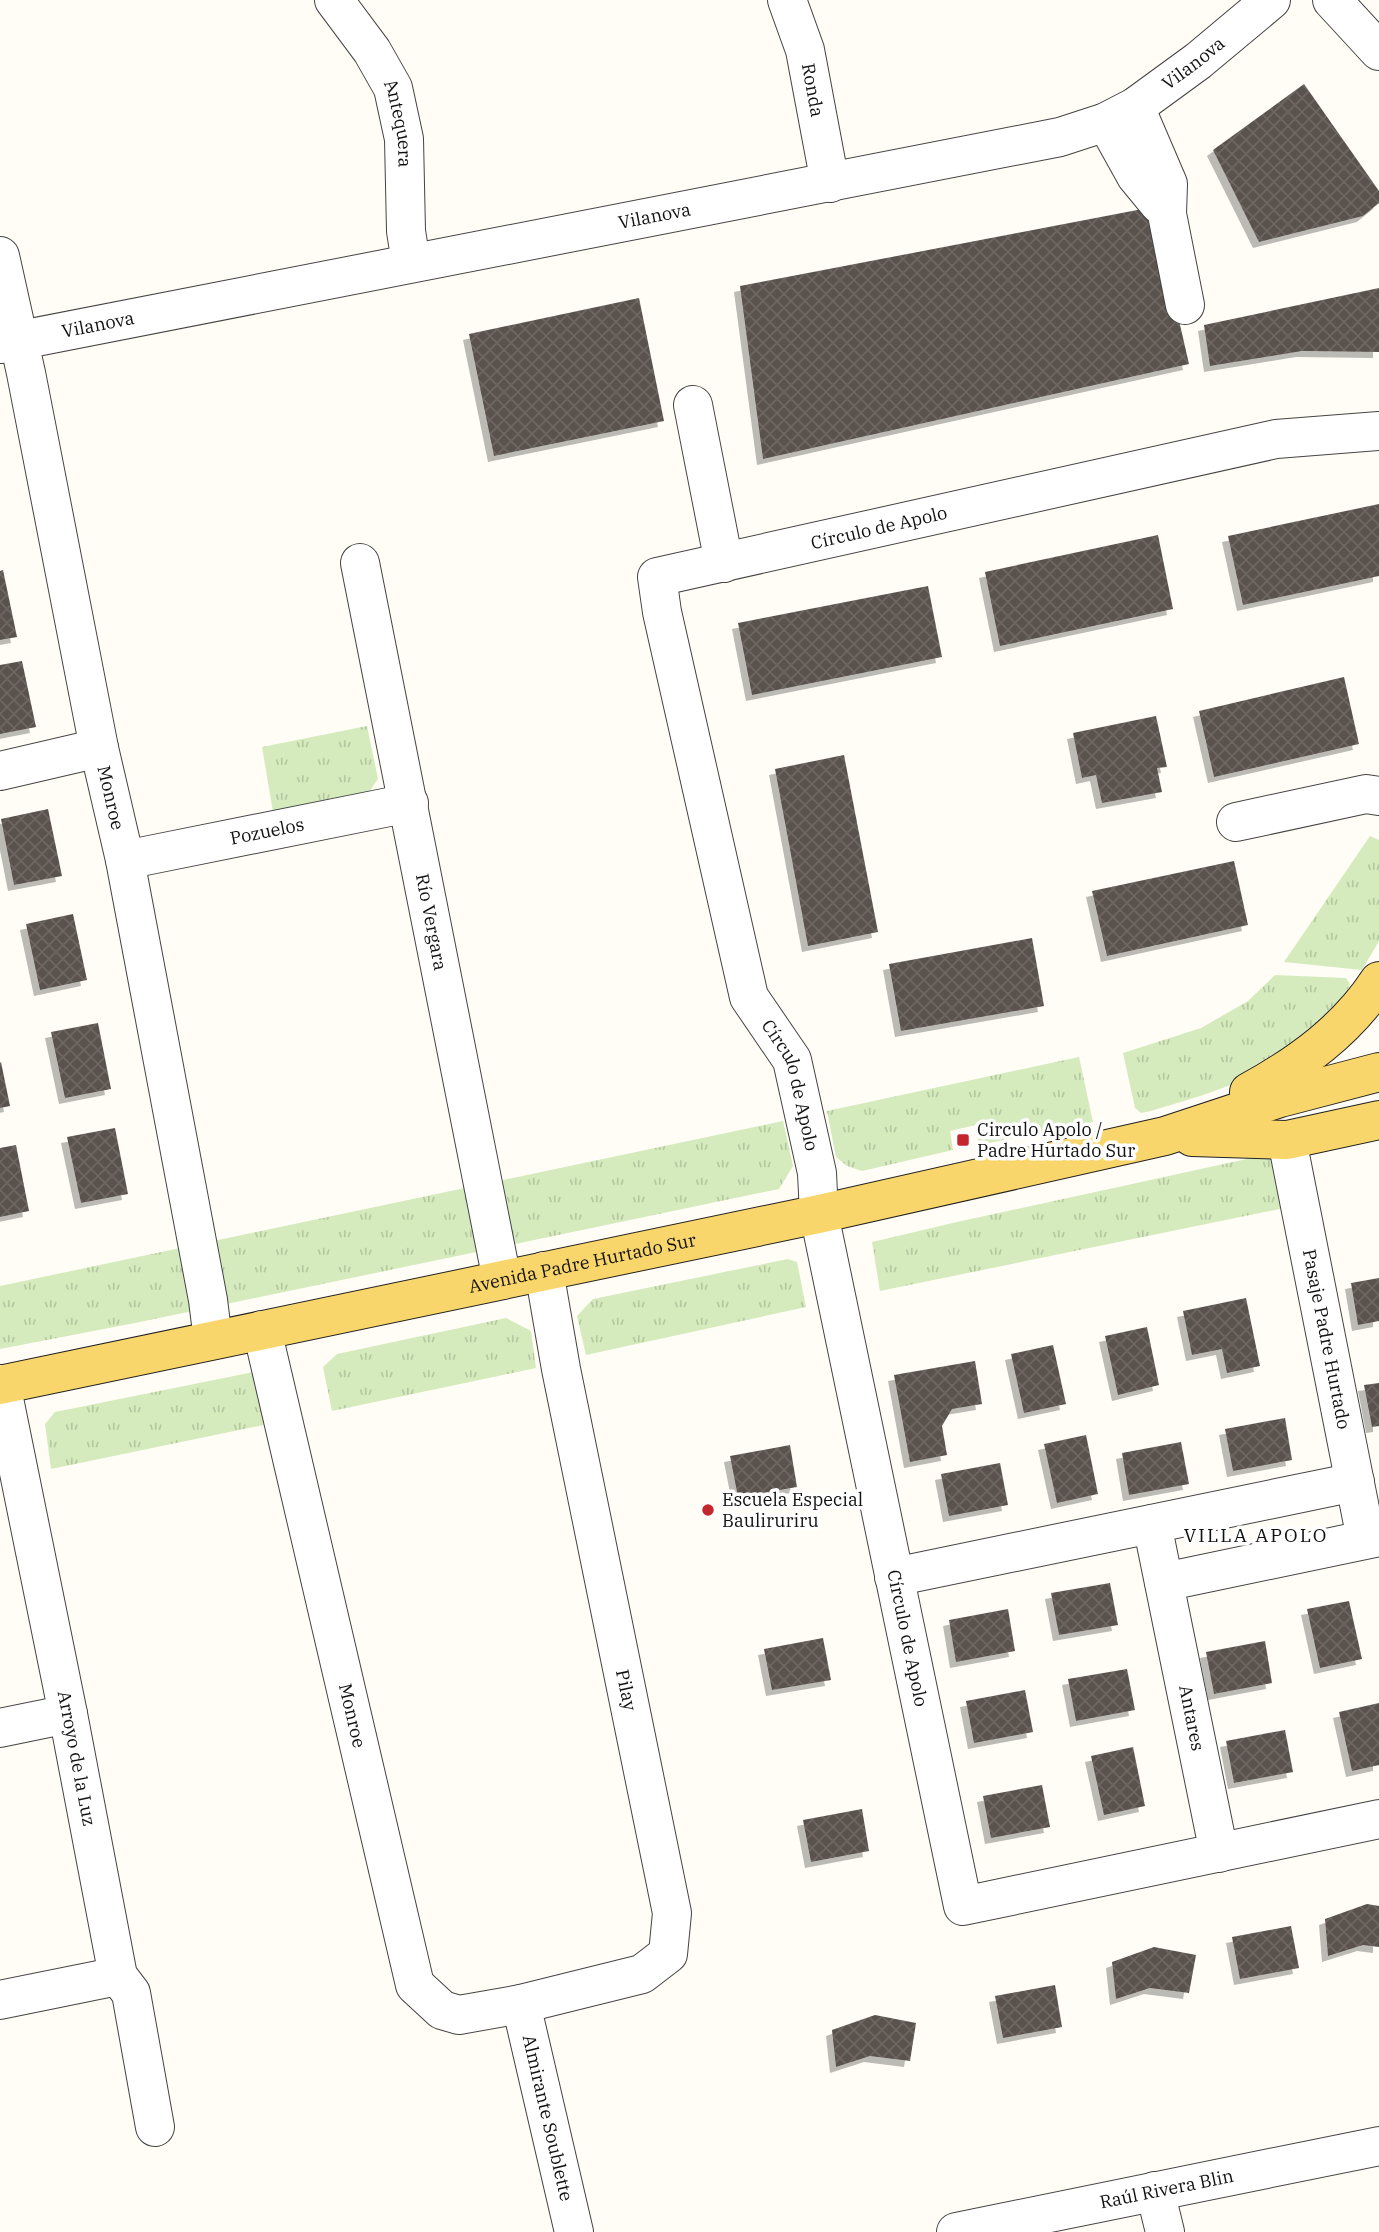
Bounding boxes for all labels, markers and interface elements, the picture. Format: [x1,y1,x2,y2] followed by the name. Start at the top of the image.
[1157,31,1229,94] street label: Vilanova
[797,61,829,119] street label: Ronda
[379,74,417,168] street label: Antequera
[616,197,693,234] street label: Vilanova
[60,306,136,343] street label: Vilanova
[808,501,949,554] street label: Círculo de Apolo
[92,763,130,832] street label: Monroe
[228,812,306,850] street label: Pozuelos
[411,872,452,972] street label: Río Vergara
[757,1015,824,1153] street label: Círculo de Apolo
[977,1118,1135,1162] place label: Circulo Apolo / Padre Hurtado Sur
[955,1132,971,1148] marker: Circulo Apolo / Padre Hurtado Sur
[467,1228,698,1298] street label: Avenida Padre Hurtado Sur
[1298,1247,1356,1431] street label: Pasaje Padre Hurtado
[722,1488,863,1532] place label: Escuela Especial Bauliruriru
[700,1502,716,1518] marker: Escuela Especial Bauliruriru
[1184,1523,1328,1547] district label: VILLA APOLO
[882,1568,933,1709] street label: Círculo de Apolo
[611,1667,642,1713] street label: Pilay
[334,1681,371,1750] street label: Monroe
[1174,1683,1210,1753] street label: Antares
[53,1689,101,1828] street label: Arroyo de la Luz
[518,2033,578,2203] street label: Almirante Soublette
[1098,2164,1236,2214] street label: Raúl Rivera Blin

